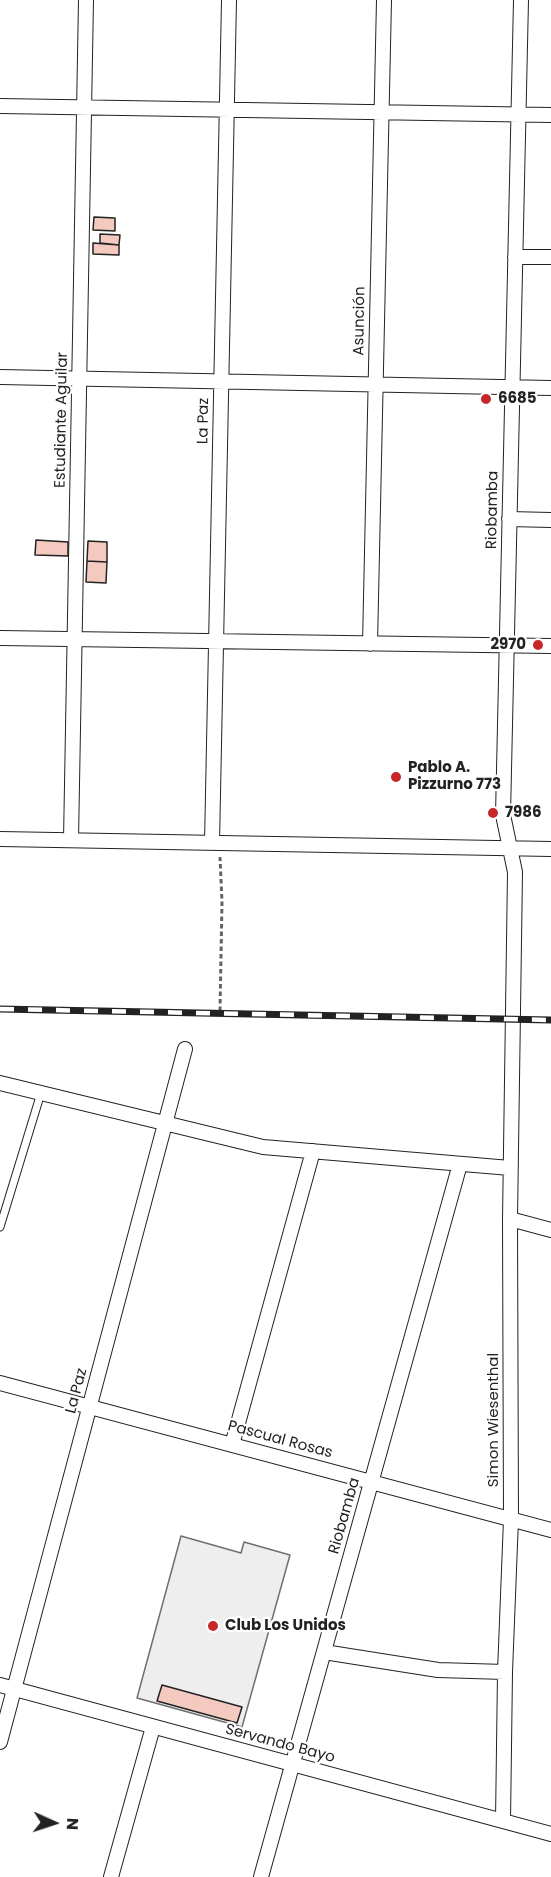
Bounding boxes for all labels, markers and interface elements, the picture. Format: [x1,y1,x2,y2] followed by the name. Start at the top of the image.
[350,286,370,356] street label: Asunción
[52,352,72,488] street label: Estudiante Aguilar
[498,390,537,408] place label: 6685
[479,392,493,406] marker: 6685
[195,398,213,444] street label: La Paz
[483,471,503,549] street label: Riobamba
[490,636,526,654] place label: 2970
[531,638,545,652] marker: 2970
[408,759,501,794] place label: Pablo A. Pizzurno 773
[389,770,403,784] marker: Pablo A. Pizzurno 773
[505,804,542,822] place label: 7986
[486,806,500,820] marker: 7986
[485,1353,503,1487] street label: Simon Wiesenthal
[62,1366,92,1416] street label: La Paz
[226,1417,334,1463] street label: Pascual Rosas
[326,1476,364,1556] street label: Riobamba
[225,1617,346,1635] place label: Club Los Unidos
[206,1619,220,1633] marker: Club Los Unidos
[223,1721,337,1767] street label: Servando Bayo
[24,1793,84,1853] north arrow
[61,1817,84,1831] text: N

